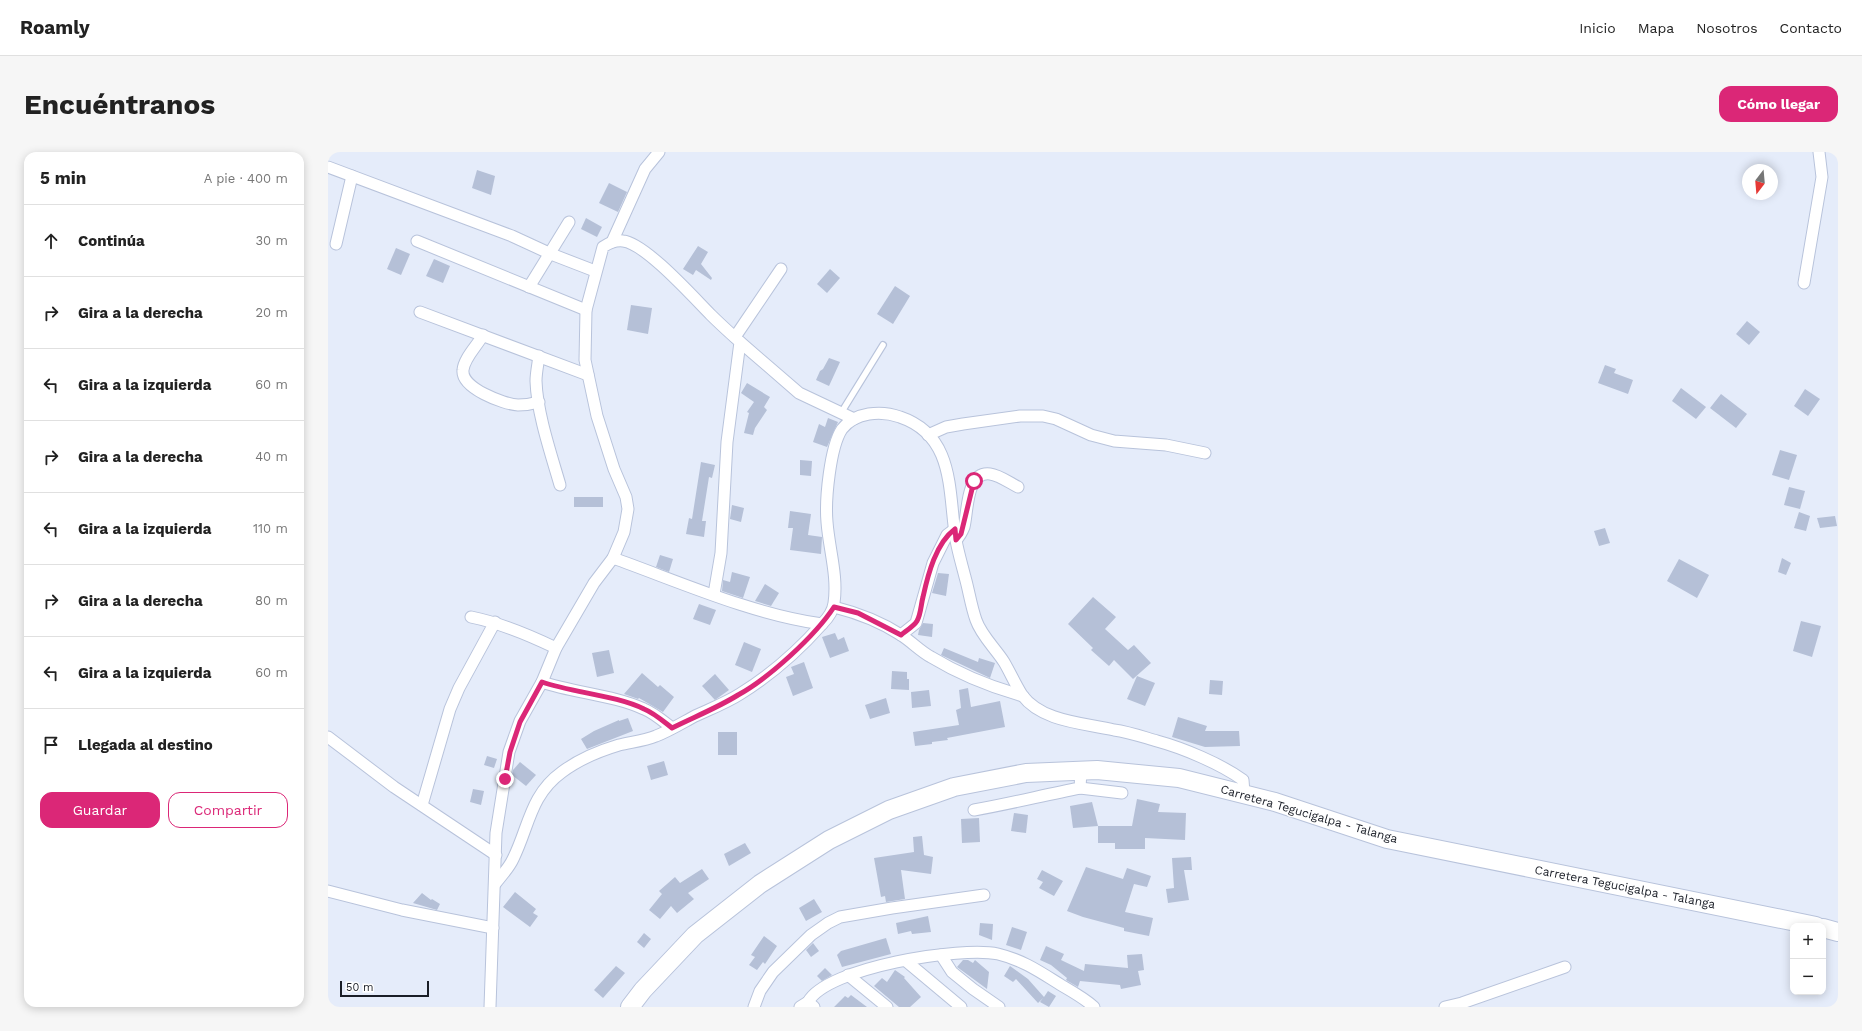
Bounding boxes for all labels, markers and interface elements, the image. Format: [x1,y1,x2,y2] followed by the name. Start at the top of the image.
[20,16,90,39] text: Roamly
[1579,20,1616,36] text: Inicio
[1638,20,1674,36] text: Mapa
[1696,20,1758,36] text: Nosotros
[1780,20,1842,36] text: Contacto
[1719,86,1838,122] button: Cómo llegar
[24,88,215,121] text: Encuéntranos
[1742,164,1778,200] north arrow
[40,168,86,188] text: 5 min
[204,171,288,186] text: A pie · 400 m
[40,230,62,252] icon: ahead
[78,232,145,250] text: Continúa
[256,233,288,248] text: 30 m
[40,302,62,324] icon: right
[78,304,203,322] text: Gira a la derecha
[256,305,288,320] text: 20 m
[40,374,62,396] icon: left
[78,376,211,394] text: Gira a la izquierda
[255,377,288,392] text: 60 m
[40,446,62,468] icon: right
[78,448,203,466] text: Gira a la derecha
[255,449,288,464] text: 40 m
[965,472,983,490] route start
[40,518,62,540] icon: left
[78,520,211,538] text: Gira a la izquierda
[253,521,288,536] text: 110 m
[40,590,62,612] icon: right
[78,592,203,610] text: Gira a la derecha
[255,593,288,608] text: 80 m
[40,662,62,684] icon: left
[78,664,211,682] text: Gira a la izquierda
[255,665,288,680] text: 60 m
[40,734,62,756] icon: arrive
[78,736,213,754] text: Llegada al destino
[496,770,514,788] route end
[1219,782,1399,846] street label: Carretera Tegucigalpa - Talanga
[40,792,160,828] button: Guardar
[168,792,288,828] button: Compartir
[1534,863,1717,911] street label: Carretera Tegucigalpa - Talanga
[1790,923,1826,995] map controls
[1790,923,1826,959] button: +
[1790,959,1826,995] button: −
[340,979,429,998] scale bar
[346,981,373,994] text: 50 m

